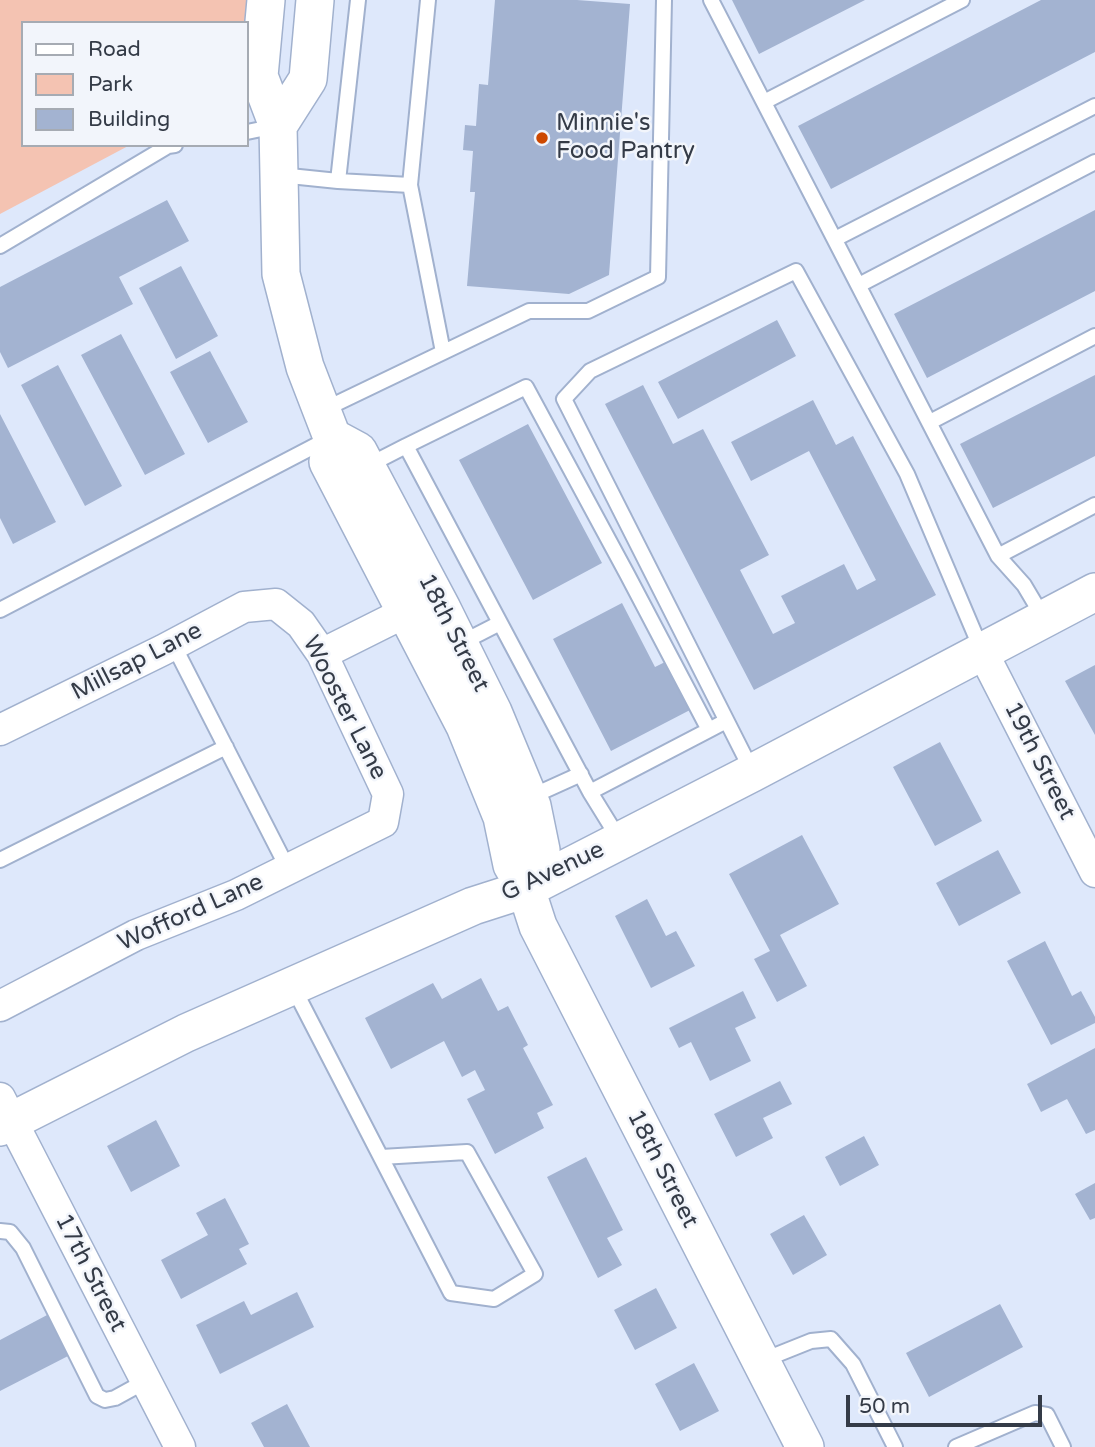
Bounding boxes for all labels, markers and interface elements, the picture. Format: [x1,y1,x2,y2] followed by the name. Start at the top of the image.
[21,21,248,147] legend
[88,37,141,62] text: Road
[88,72,133,97] text: Park
[88,107,170,132] text: Building
[556,110,695,166] place label: Minnie's Food Pantry
[534,130,550,146] marker: Minnie's Food Pantry
[411,569,495,697] street label: 18th Street
[67,617,207,707] street label: Millsap Lane
[295,631,393,785] street label: Wooster Lane
[997,697,1081,825] street label: 19th Street
[497,836,609,908] street label: G Avenue
[114,868,268,958] street label: Wofford Lane
[620,1105,704,1233] street label: 18th Street
[48,1209,132,1337] street label: 17th Street
[850,1380,1046,1424] scale bar
[859,1394,910,1419] text: 50 m

